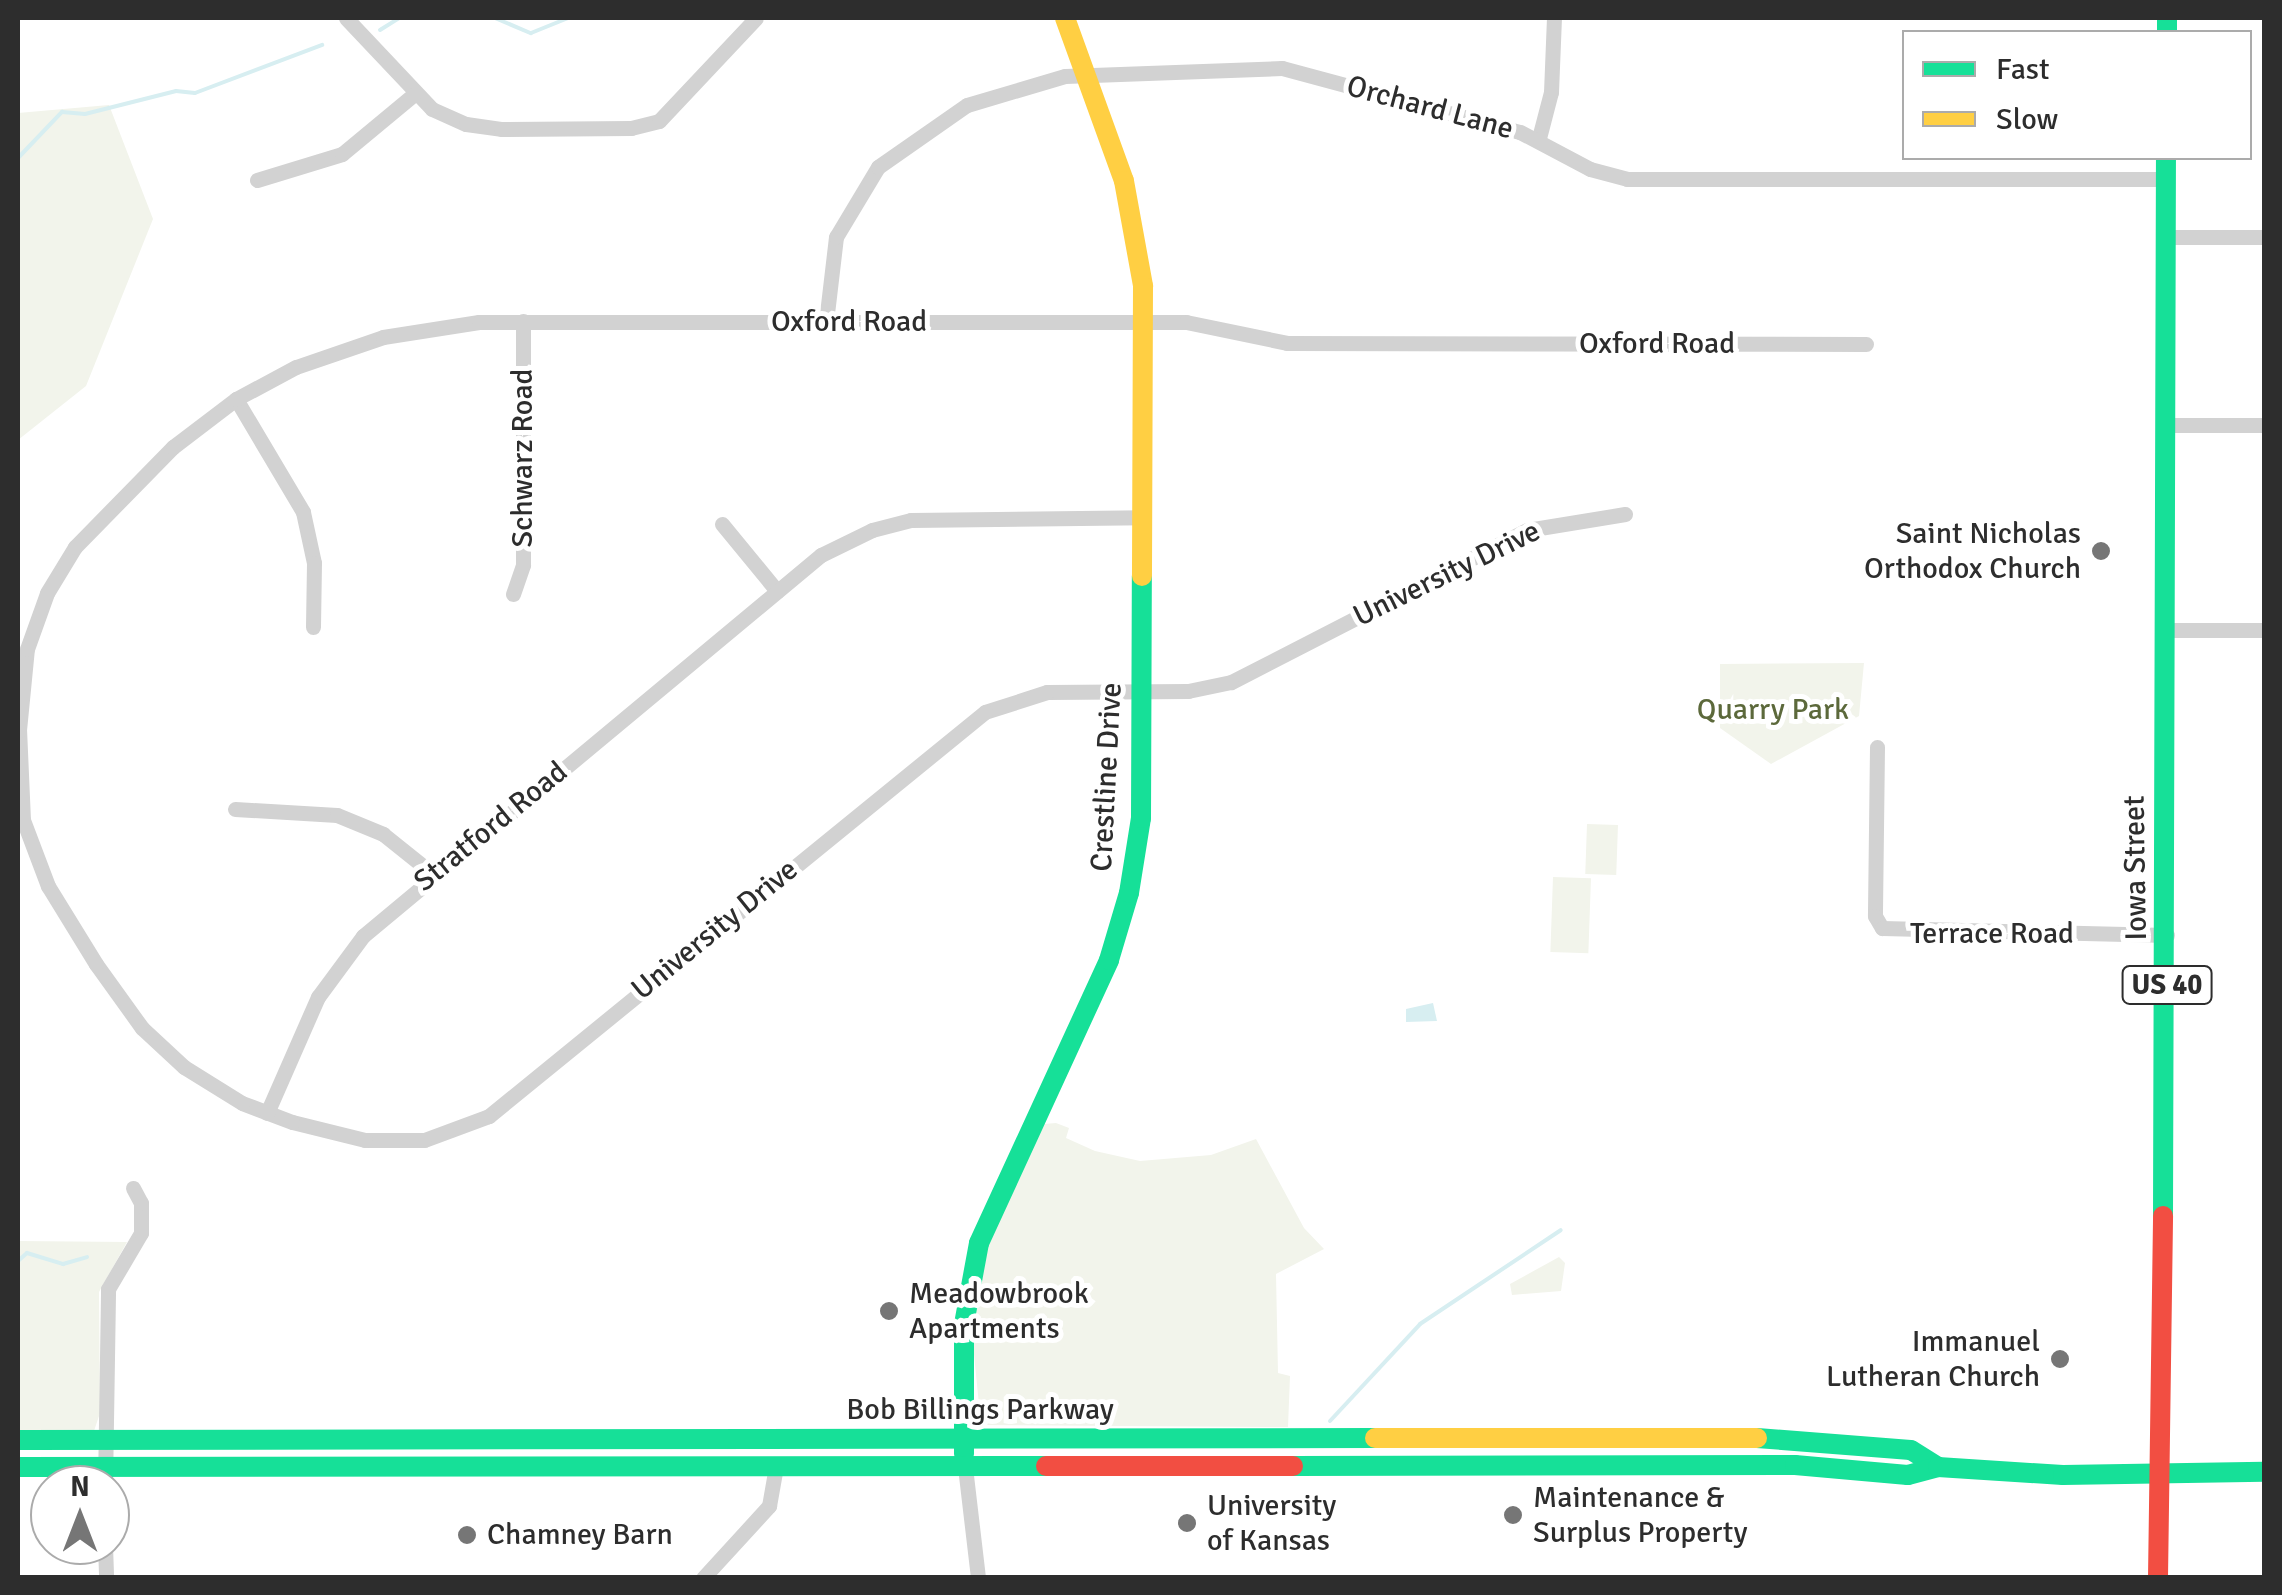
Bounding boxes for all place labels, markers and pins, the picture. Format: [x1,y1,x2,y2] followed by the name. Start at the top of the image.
[1864,516,2081,586] place label: Saint Nicholas Orthodox Church
[2090,540,2112,562] marker: Saint Nicholas Orthodox Church
[909,1276,1089,1346] place label: Meadowbrook Apartments
[878,1300,900,1322] marker: Meadowbrook Apartments
[1826,1324,2040,1394] place label: Immanuel Lutheran Church
[2049,1348,2071,1370] marker: Immanuel Lutheran Church
[1533,1480,1747,1550] place label: Maintenance & Surplus Property
[1207,1488,1336,1558] place label: University of Kansas
[1502,1504,1524,1526] marker: Maintenance & Surplus Property
[1176,1512,1198,1534] marker: University of Kansas
[487,1517,673,1553] place label: Chamney Barn
[456,1524,478,1546] marker: Chamney Barn

